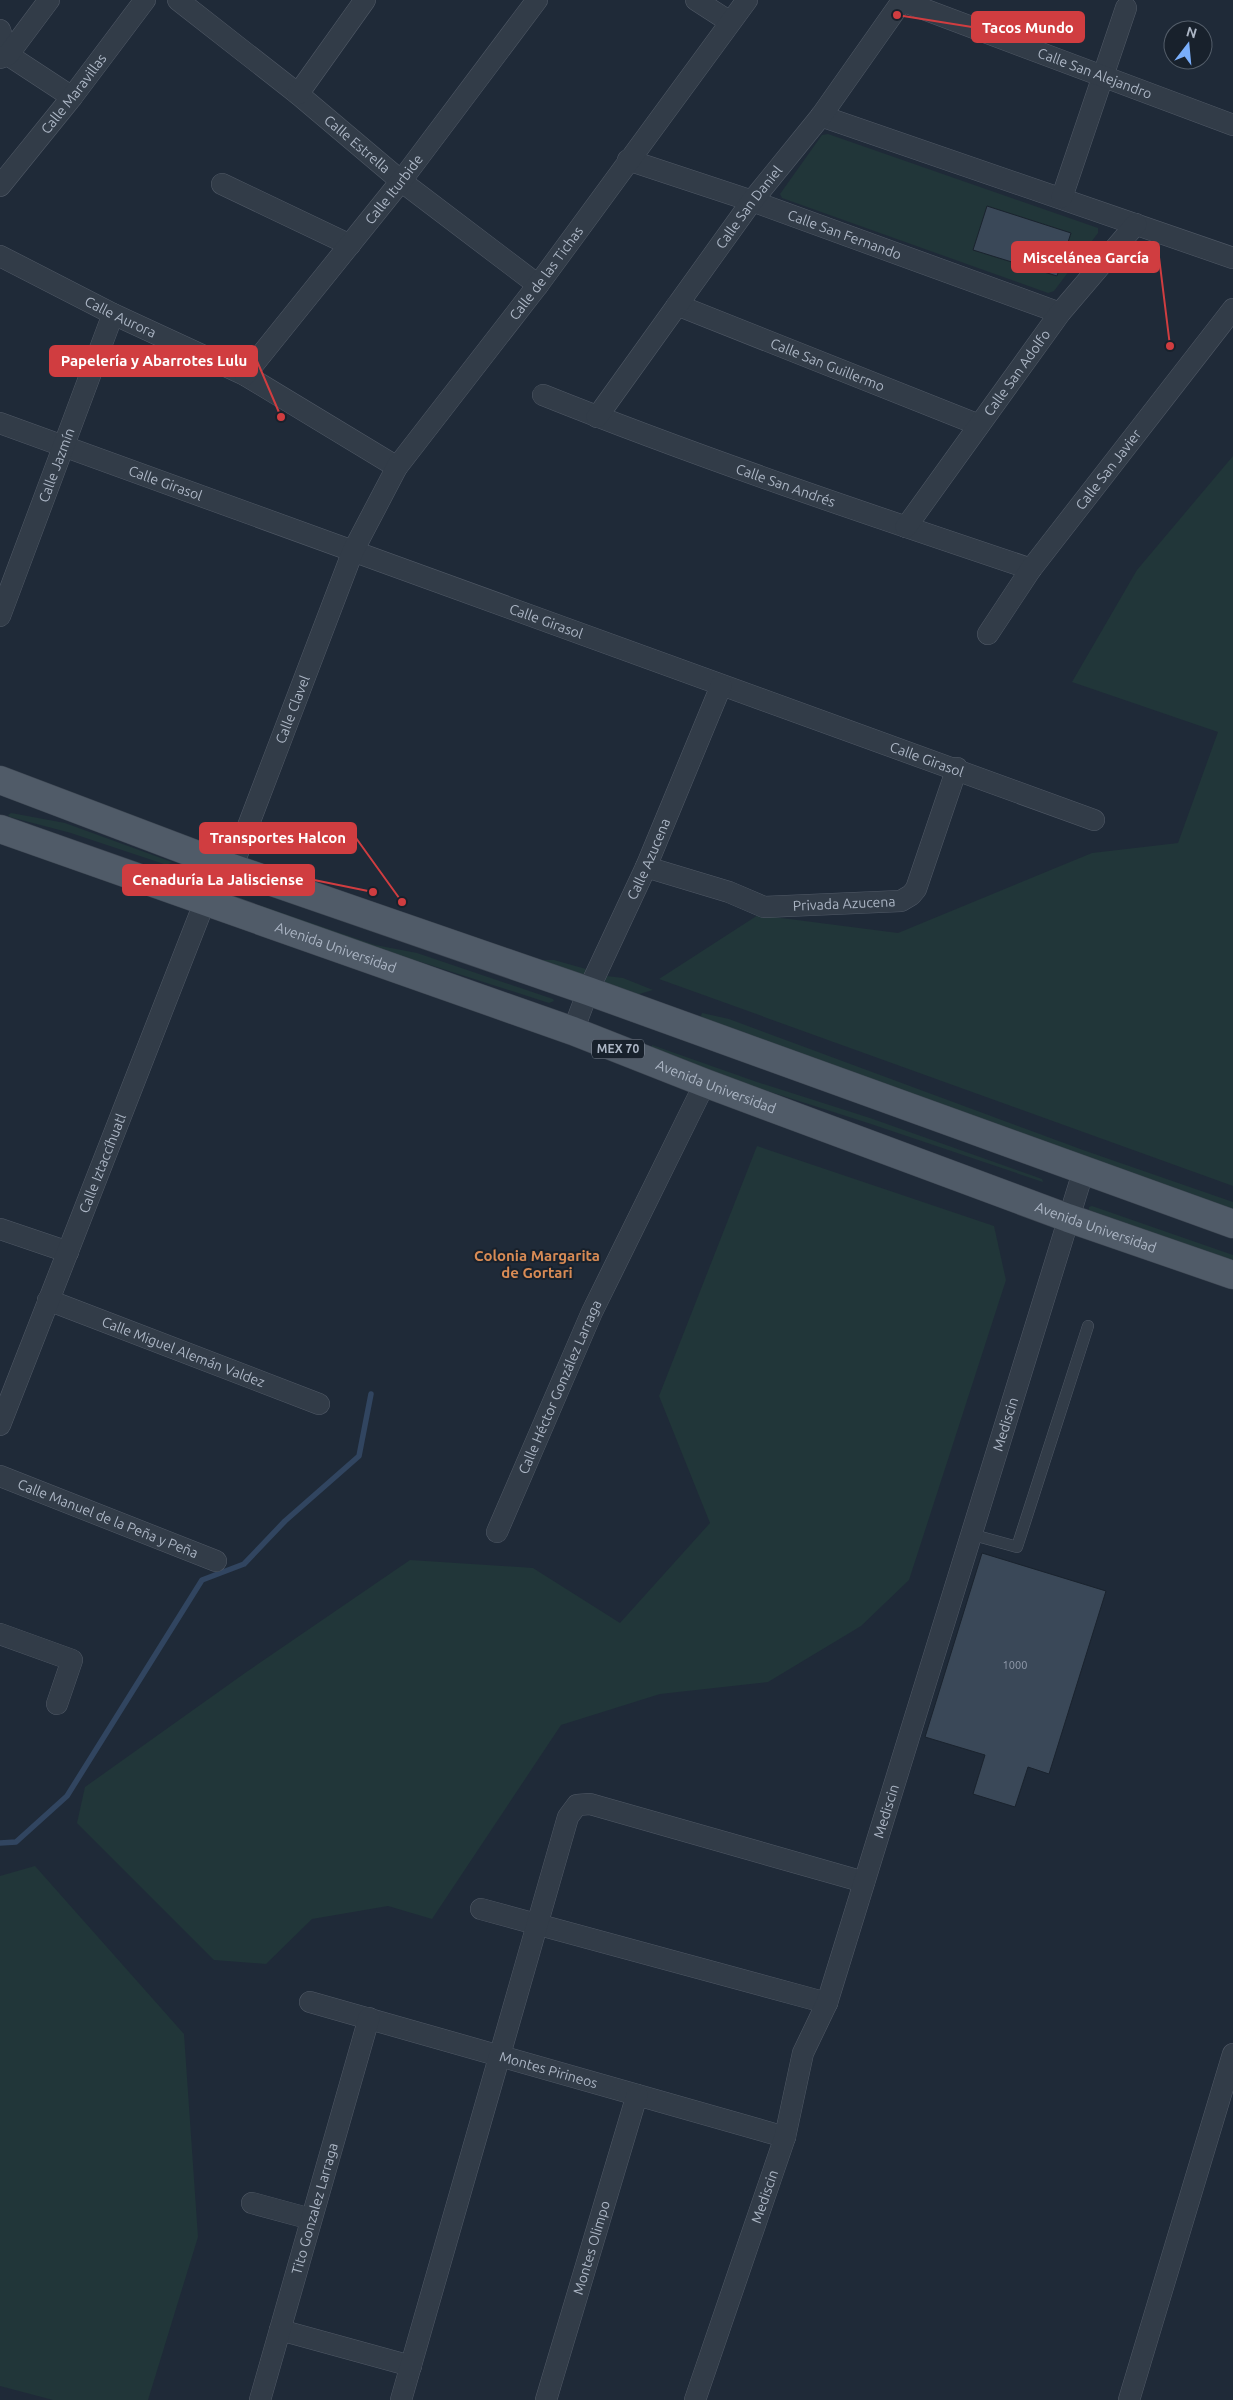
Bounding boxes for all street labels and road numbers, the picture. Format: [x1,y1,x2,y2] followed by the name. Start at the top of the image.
[1036,45,1154,102] street label: Calle San Alejandro
[38,51,110,137] street label: Calle Maravillas
[321,112,393,176] street label: Calle Estrella
[362,151,426,227] street label: Calle Iturbide
[712,162,786,252] street label: Calle San Daniel
[785,207,904,263] street label: Calle San Fernando
[506,223,586,323] street label: Calle de las Tichas
[82,293,159,341] street label: Calle Aurora
[981,326,1053,419] street label: Calle San Adolfo
[768,335,887,395] street label: Calle San Guillermo
[35,426,78,505] street label: Calle Jazmín
[1072,426,1145,513] street label: Calle San Javier
[734,460,838,510] street label: Calle San Andrés
[126,462,205,504] street label: Calle Girasol
[507,600,586,642] street label: Calle Girasol
[272,673,313,746] street label: Calle Clavel
[888,739,966,780] street label: Calle Girasol
[624,816,673,902] street label: Calle Azucena
[792,893,896,914] street label: Privada Azucena
[273,919,398,976] street label: Avenida Universidad
[592,1040,644,1058] road number: MEX 70
[654,1056,778,1117] street label: Avenida Universidad
[76,1111,129,1215] street label: Calle Iztaccíhuatl
[1033,1199,1158,1256] street label: Avenida Universidad
[515,1297,605,1476] street label: Calle Héctor González Larraga
[100,1313,267,1390] street label: Calle Miguel Alemán Valdez
[990,1395,1021,1453] street label: Mediscin
[15,1476,201,1561] street label: Calle Manuel de la Peña y Peña
[870,1782,902,1840] street label: Mediscin
[498,2048,600,2091] street label: Montes Pirineos
[288,2141,341,2276] street label: Tito Gonzalez Larraga
[748,2168,781,2225] street label: Mediscin
[570,2199,613,2297] street label: Montes Olimpo

